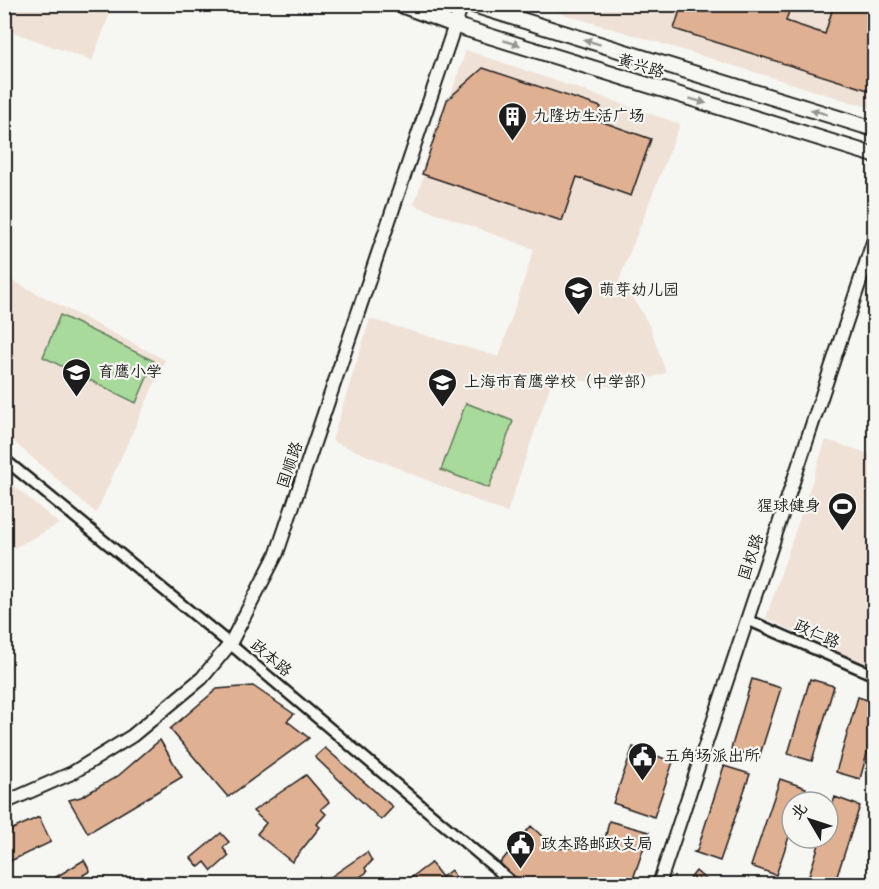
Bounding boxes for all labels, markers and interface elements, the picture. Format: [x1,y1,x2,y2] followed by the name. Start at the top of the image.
[583,37,601,46] one-way arrow
[503,39,521,48] one-way arrow
[615,49,667,83] street label: 黄兴路
[689,97,707,106] one-way arrow
[496,100,528,142] building icon: 九隆坊生活广场
[533,106,645,126] place label: 九隆坊生活广场
[810,107,828,116] one-way arrow
[562,274,594,316] school or university icon: 萌芽幼儿园
[599,280,679,300] place label: 萌芽幼儿园
[61,356,93,398] school or university icon: 育鹰小学
[98,362,162,382] place label: 育鹰小学
[427,366,459,408] school or university icon: 上海市育鹰学校（中学部）
[464,372,656,392] place label: 上海市育鹰学校（中学部）
[273,439,307,491] street label: 国顺路
[826,490,858,532] sports icon: 猩球健身
[757,496,821,516] place label: 猩球健身
[734,531,768,583] street label: 国权路
[791,615,843,653] street label: 政仁路
[246,635,296,681] street label: 政本路
[627,740,659,782] public building icon: 五角场派出所
[664,746,760,766] place label: 五角场派出所
[780,790,840,850] north arrow
[786,799,812,824] text: 北
[504,828,536,870] public building icon: 政本路邮政支局
[541,834,653,854] place label: 政本路邮政支局

